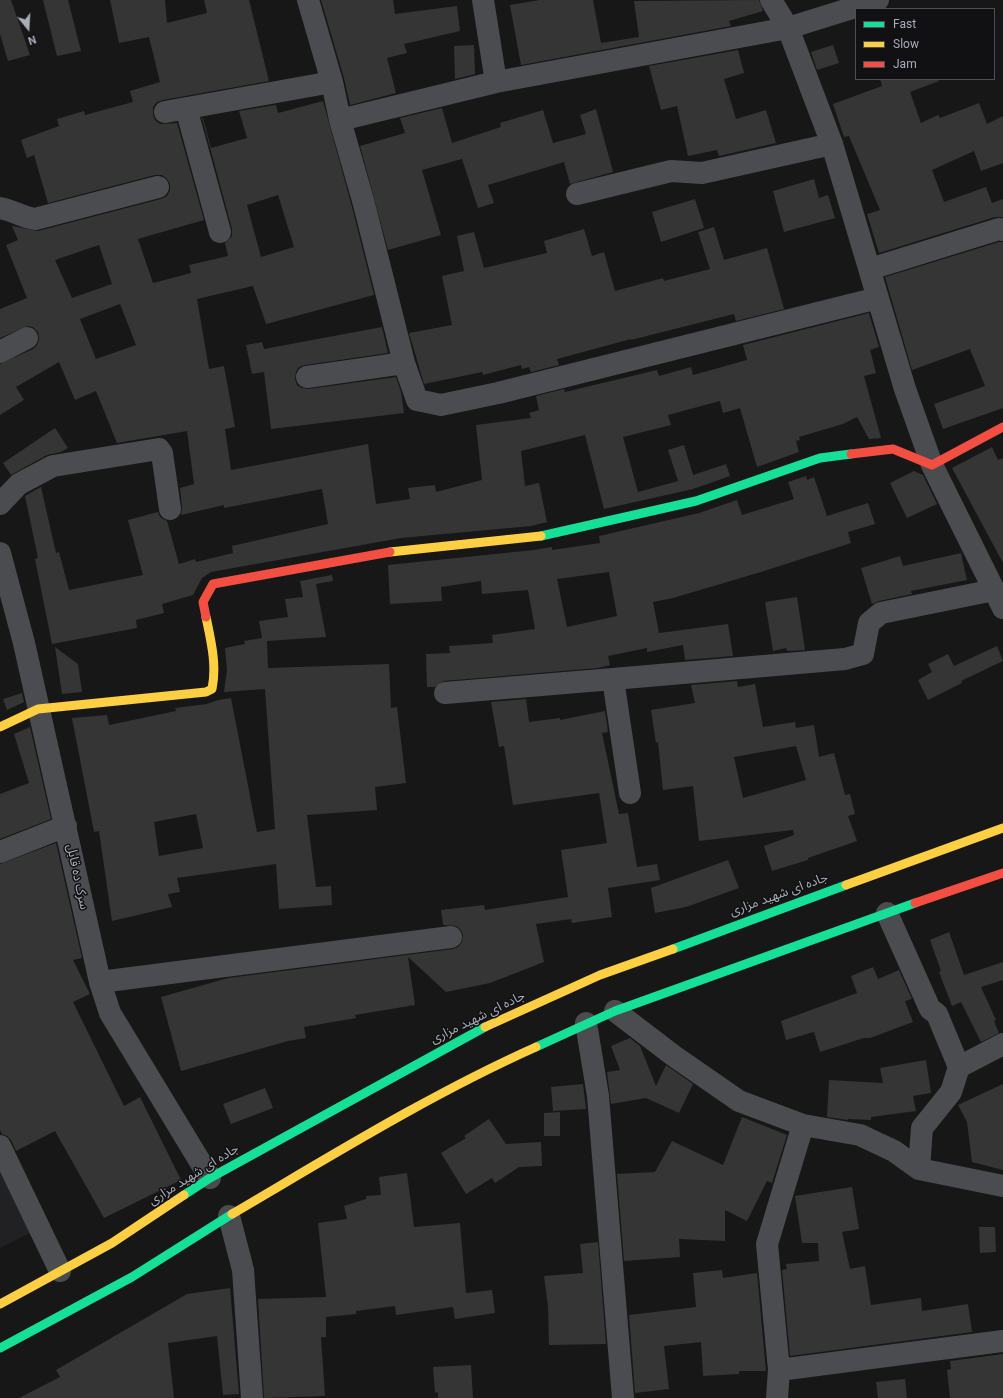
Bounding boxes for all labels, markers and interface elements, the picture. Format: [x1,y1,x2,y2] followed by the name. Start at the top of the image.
[8,8,48,48] north arrow
[855,8,995,80] legend
[893,17,916,31] text: Fast
[26,33,38,47] text: N
[893,37,919,51] text: Slow
[893,57,917,71] text: Jam
[62,843,92,911] street label: سرک ده قابل
[728,870,830,920] street label: جاده ای شهید مزاری
[428,988,528,1048] street label: جاده ای شهید مزاری
[146,1141,242,1209] street label: جاده ای شهید مزاری

